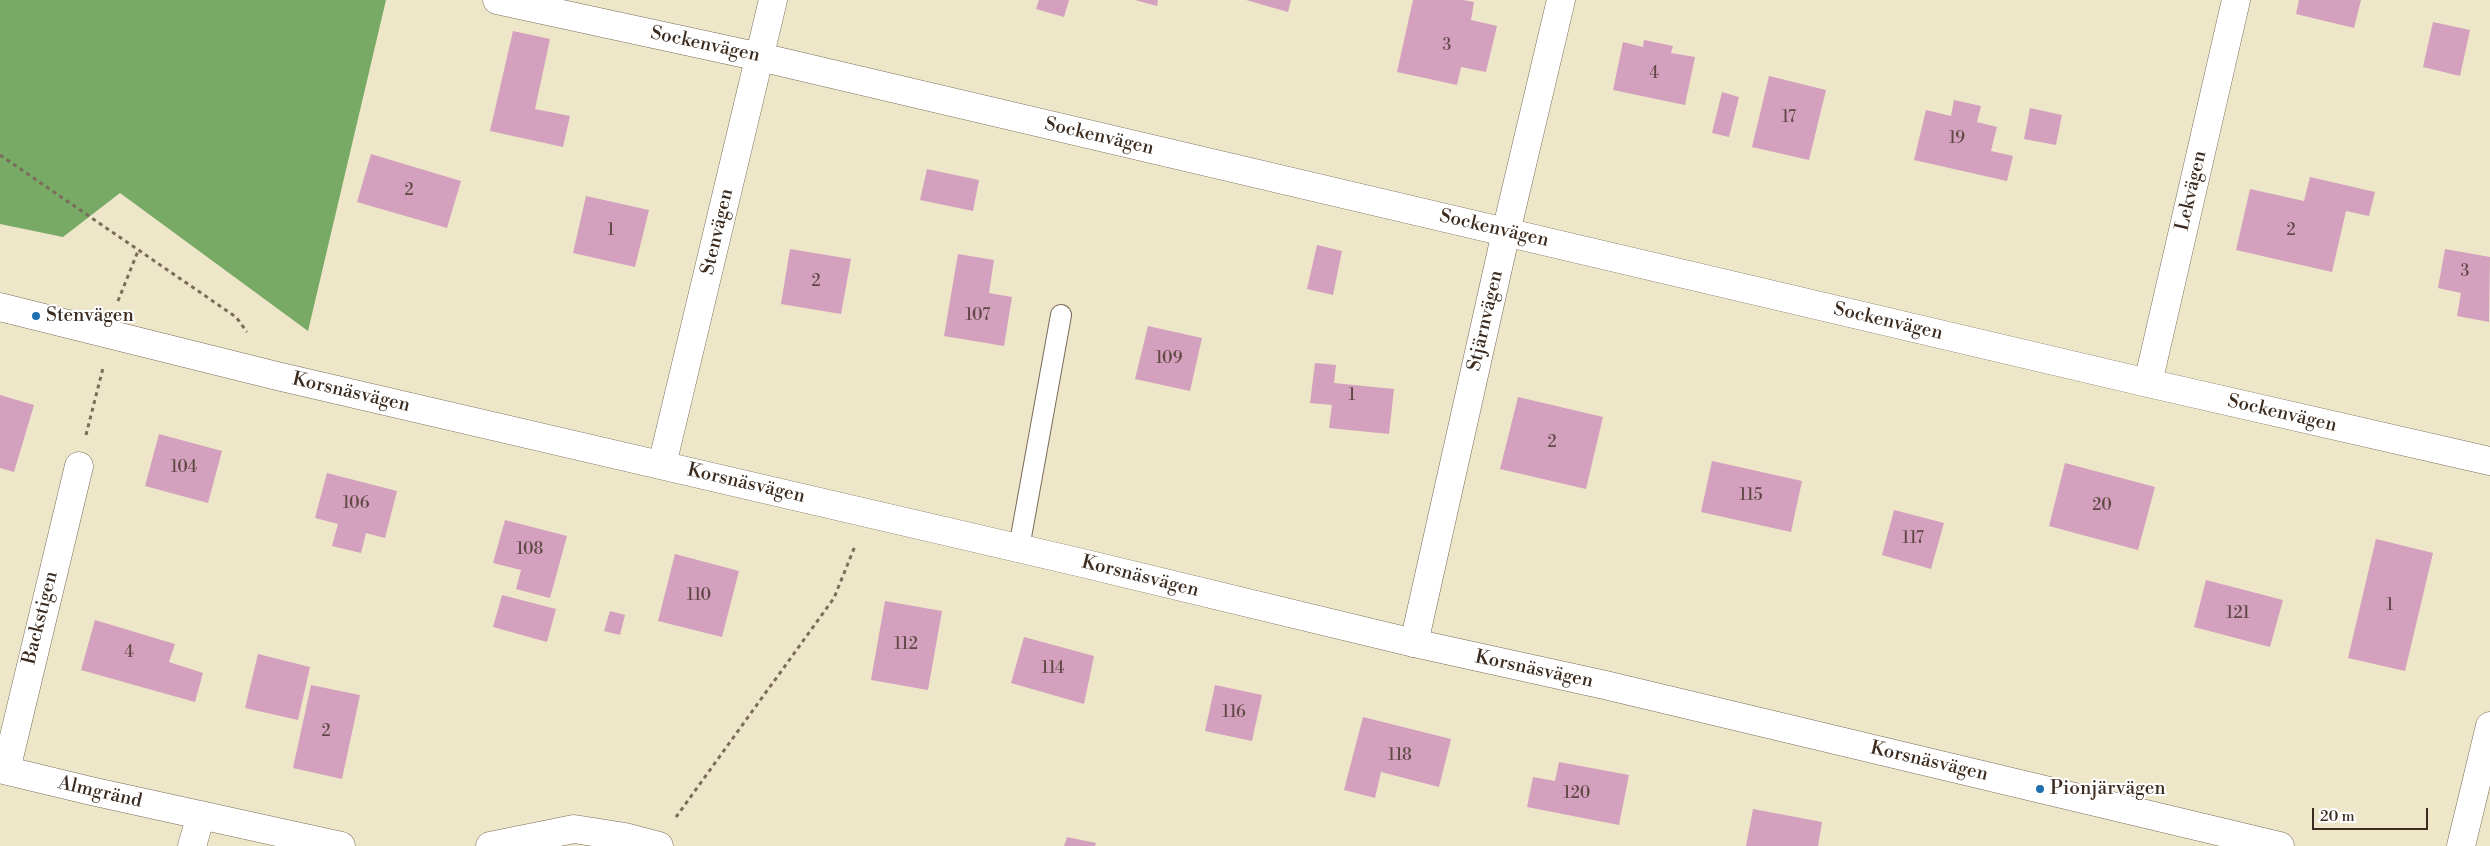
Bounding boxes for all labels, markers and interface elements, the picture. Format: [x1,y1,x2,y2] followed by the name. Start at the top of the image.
[648,22,762,68] street label: Sockenvägen
[1443,36,1451,56] house number: 3
[1649,64,1659,84] house number: 4
[1782,108,1796,128] house number: 17
[1042,113,1156,161] street label: Sockenvägen
[1949,129,1965,149] house number: 19
[2172,149,2212,233] street label: Lekvägen
[404,181,414,201] house number: 2
[697,187,739,277] street label: Stenvägen
[1437,205,1551,253] street label: Sockenvägen
[608,221,614,241] house number: 1
[2286,221,2296,241] house number: 2
[2461,262,2469,282] house number: 3
[1463,268,1509,374] street label: Stjärnvägen
[811,272,821,292] house number: 2
[1831,298,1945,346] street label: Sockenvägen
[46,305,134,327] place label: Stenvägen
[966,306,990,326] house number: 107
[30,310,42,322] marker: Stenvägen
[1156,349,1182,369] house number: 109
[290,368,412,418] street label: Korsnäsvägen
[1349,386,1355,406] house number: 1
[2225,390,2339,438] street label: Sockenvägen
[1547,433,1557,453] house number: 2
[171,458,197,478] house number: 104
[685,459,807,509] street label: Korsnäsvägen
[1739,486,1763,506] house number: 115
[343,494,369,514] house number: 106
[2092,496,2112,516] house number: 20
[1902,529,1924,549] house number: 117
[517,540,543,560] house number: 108
[1079,551,1201,603] street label: Korsnäsvägen
[18,569,64,667] street label: Backstigen
[687,586,711,606] house number: 110
[2387,596,2393,616] house number: 1
[2226,604,2250,624] house number: 121
[894,635,918,655] house number: 112
[124,643,134,663] house number: 4
[1473,646,1595,694] street label: Korsnäsvägen
[1041,659,1065,679] house number: 114
[1222,703,1246,723] house number: 116
[321,722,331,742] house number: 2
[1868,737,1990,787] street label: Korsnäsvägen
[1388,746,1412,766] house number: 118
[56,772,144,814] street label: Almgränd
[2050,778,2166,800] place label: Pionjärvägen
[2034,783,2046,795] marker: Pionjärvägen
[1564,784,1590,804] house number: 120
[2315,798,2431,830] scale bar
[2320,807,2355,826] text: 20 m

